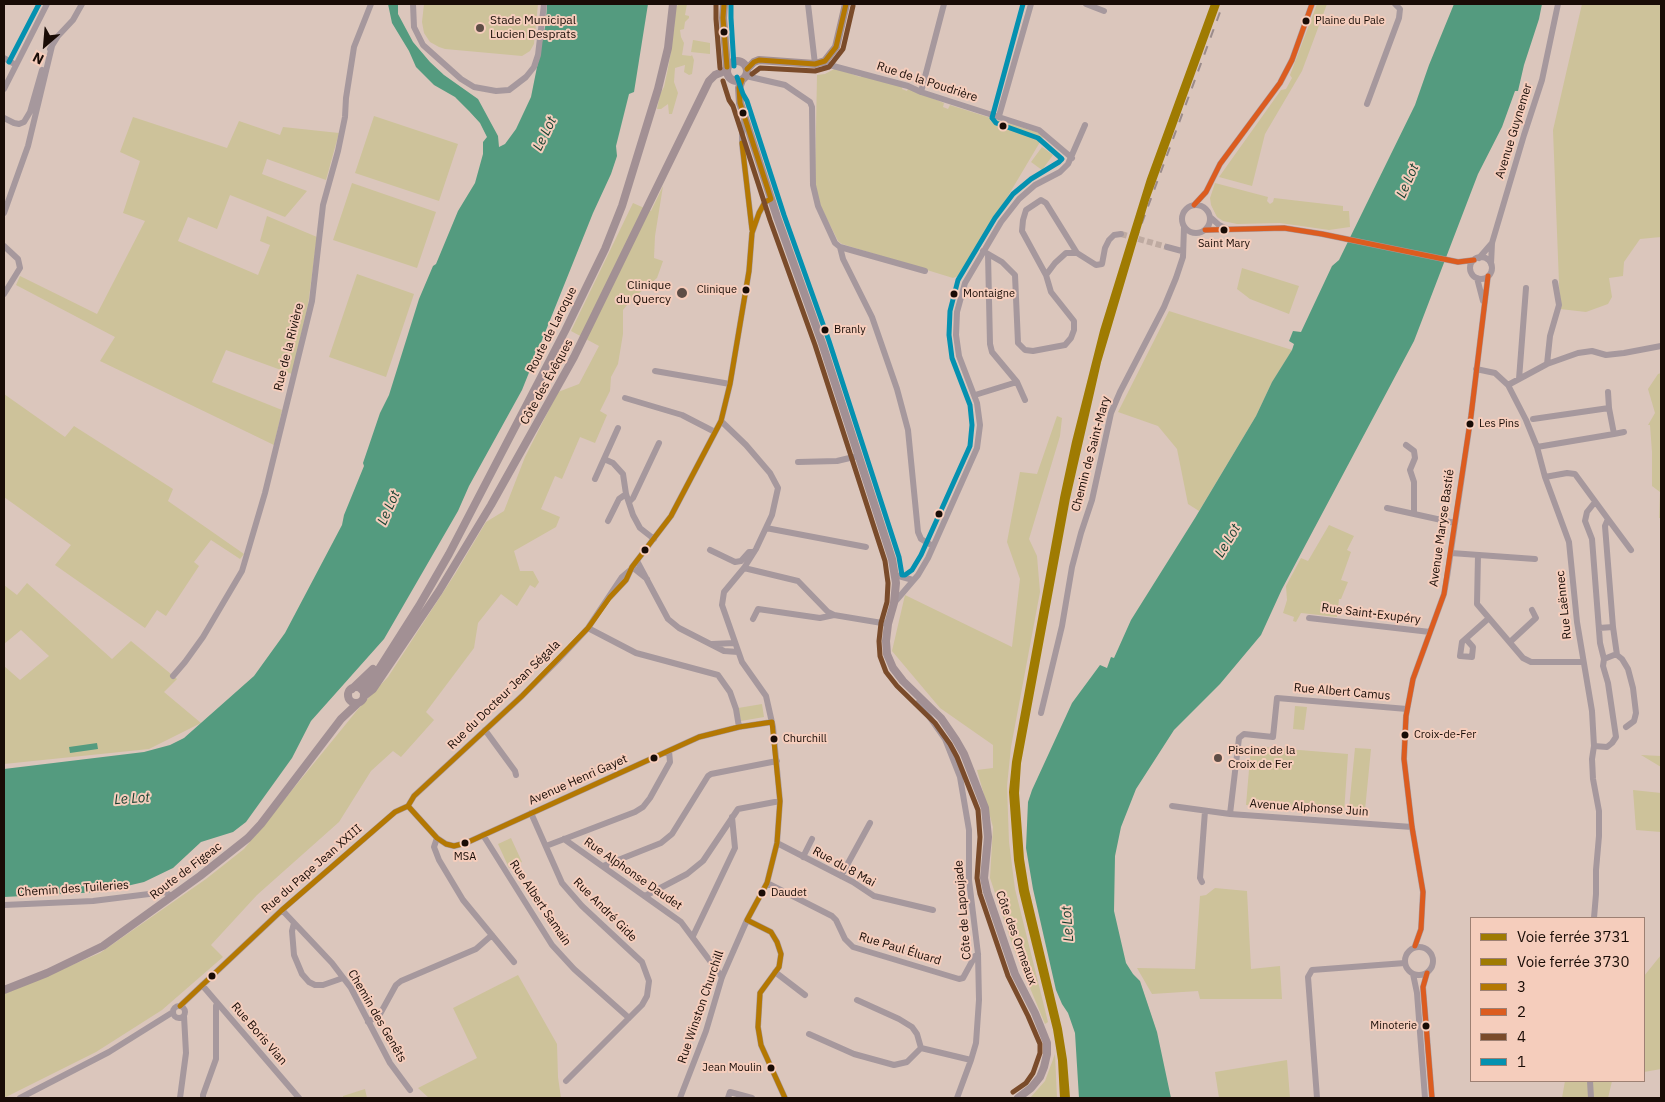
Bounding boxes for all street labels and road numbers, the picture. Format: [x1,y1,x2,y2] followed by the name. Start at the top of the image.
[875,59,979,105] street label: Rue de la Poudrière
[1493,82,1535,180] street label: Avenue Guynemer
[524,284,580,376] street label: Route de Laroque
[271,302,307,392] street label: Rue de la Rivière
[518,337,576,427] street label: Côte des Évêques
[1069,395,1113,513] street label: Chemin de Saint-Mary
[1427,468,1457,588] street label: Avenue Maryse Bastié
[1553,570,1575,640] street label: Rue Laënnec
[1321,601,1421,627] street label: Rue Saint-Exupéry
[445,637,563,753] street label: Rue du Docteur Jean Ségala
[1293,681,1391,703] street label: Rue Albert Camus
[526,752,630,808] street label: Avenue Henri Gayet
[1249,797,1369,819] street label: Avenue Alphonse Juin
[259,821,365,917] street label: Rue du Pape Jean XXIII
[581,835,685,913] street label: Rue Alphonse Daudet
[147,839,225,903] street label: Route de Figeac
[810,844,878,890] street label: Rue du 8 Mai
[506,858,574,948] street label: Rue Albert Samain
[951,860,975,960] street label: Côte de Lapoujade
[570,875,640,945] street label: Rue André Gide
[17,878,129,900] street label: Chemin des Tuileries
[992,889,1040,987] street label: Côte des Ormeaux
[857,930,943,968] street label: Rue Paul Éluard
[675,949,727,1065] street label: Rue Winston Churchill
[345,967,409,1065] street label: Chemin des Genêts
[228,1000,290,1068] street label: Rue Boris Vian

